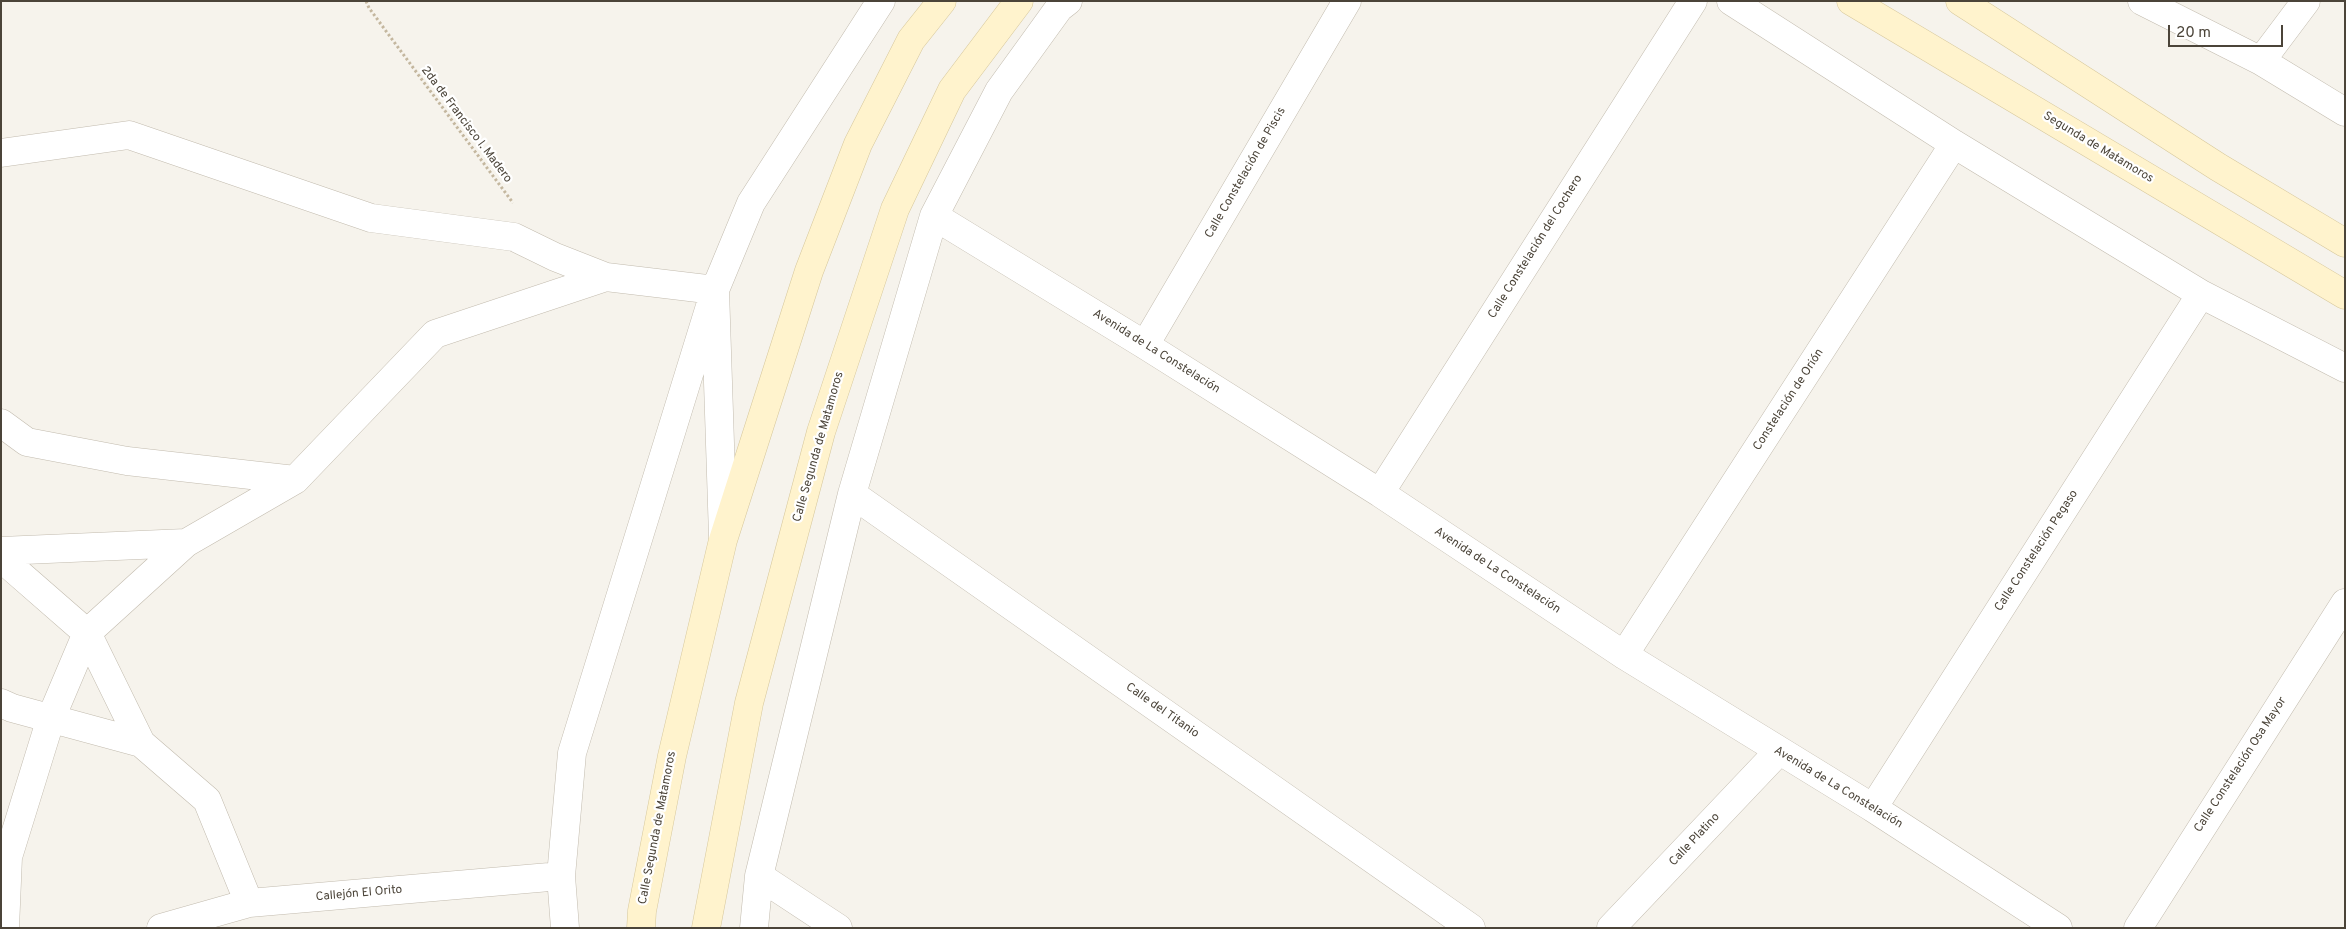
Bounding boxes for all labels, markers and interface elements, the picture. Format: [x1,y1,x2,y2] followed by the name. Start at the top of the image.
[2171,15,2286,47] scale bar
[2176,24,2211,43] text: 20 m
[417,64,515,186] street label: 2da de Francisco I. Madero
[1203,105,1289,241] street label: Calle Constelación de Piscis
[2040,109,2156,187] street label: Segunda de Matamoros
[1486,173,1586,321] street label: Calle Constelación del Cochero
[1090,307,1222,397] street label: Avenida de La Constelación
[1751,346,1827,454] street label: Constelación de Orión
[791,370,847,524] street label: Calle Segunda de Matamoros
[1992,488,2082,614] street label: Calle Constelación Pegaso
[1431,525,1563,617] street label: Avenida de La Constelación
[1123,680,1201,742] street label: Calle del Titanio
[2192,695,2290,835] street label: Calle Constelación Osa Mayor
[1771,744,1905,832] street label: Avenida de La Constelación
[636,750,680,906] street label: Calle Segunda de Matamoros
[1667,810,1723,870] street label: Calle Platino
[315,883,403,905] street label: Callejón El Orito

